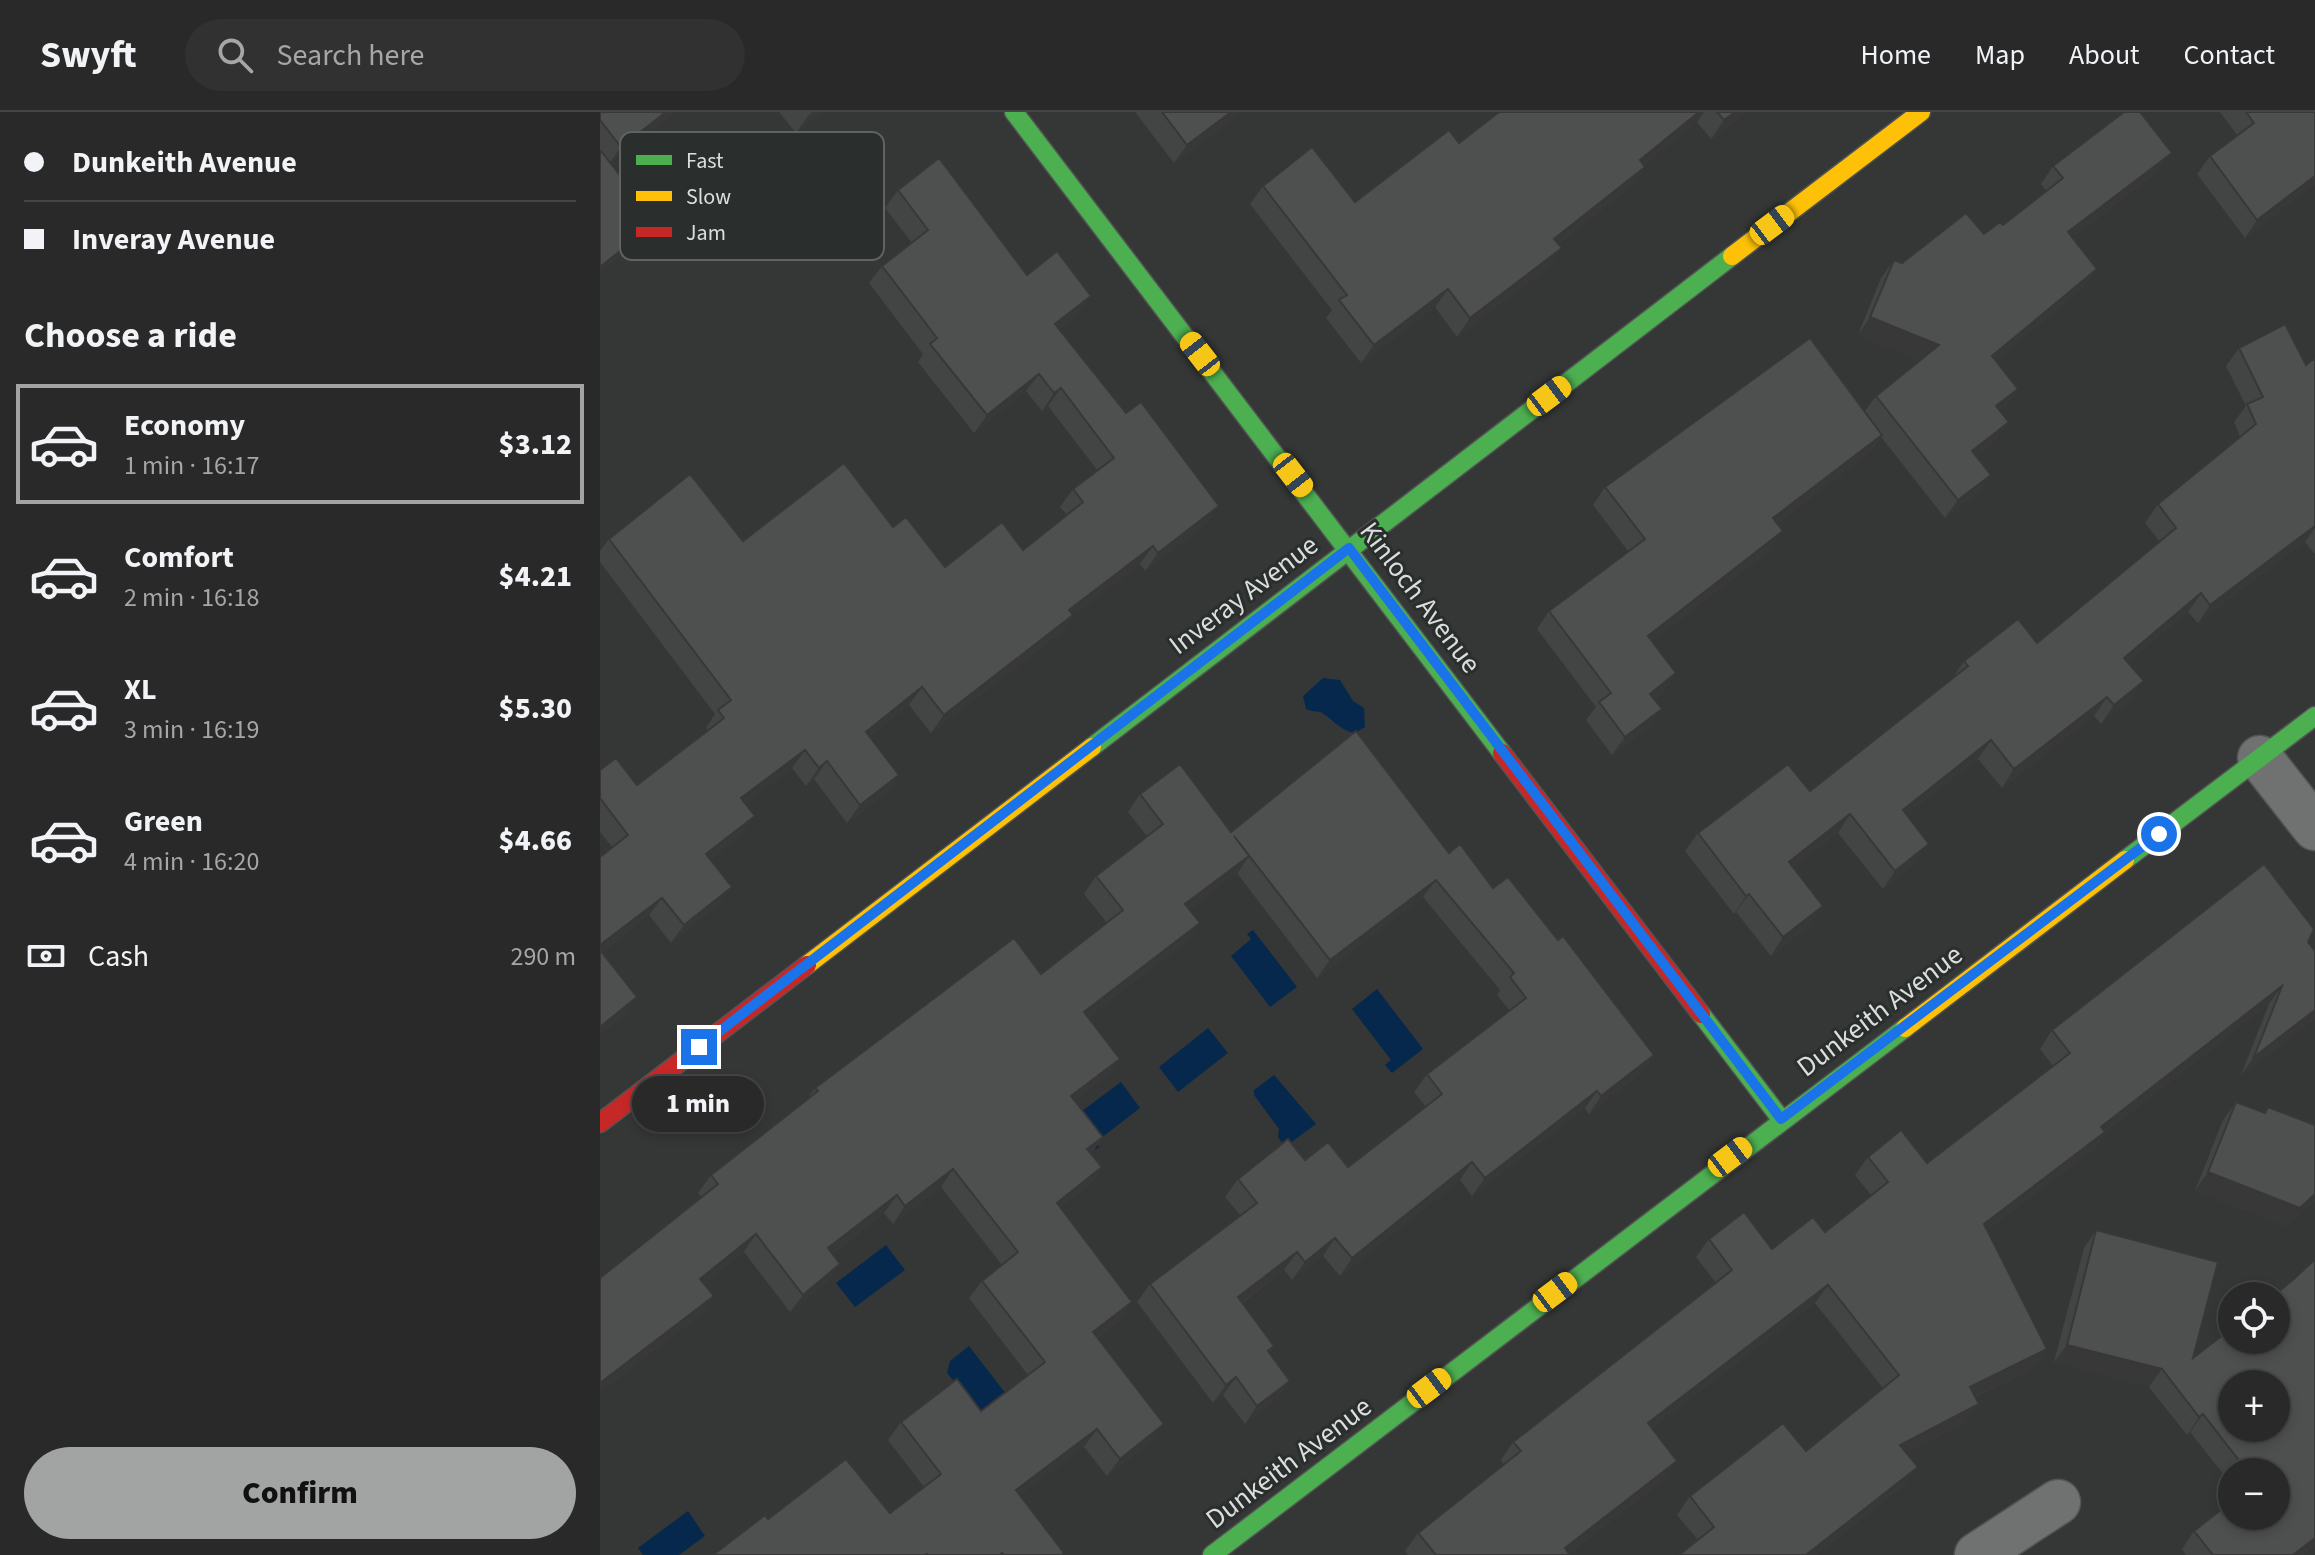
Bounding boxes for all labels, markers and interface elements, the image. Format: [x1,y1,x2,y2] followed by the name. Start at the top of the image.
[185,19,745,91] search box
[40,28,137,82] text: Swyft
[213,33,257,77] icon: search
[277,34,424,77] text: Search here
[1860,35,1931,75] text: Home
[1975,35,2025,75] text: Map
[2069,35,2140,75] text: About
[2184,35,2275,75] text: Contact
[620,132,884,260] legend
[72,141,297,184] text: Dunkeith Avenue
[686,145,724,177] text: Fast
[686,181,731,213] text: Slow
[1746,201,1798,249] car
[686,217,726,249] text: Jam
[72,218,275,261] text: Inveray Avenue
[24,310,237,361] text: Choose a ride
[1176,328,1224,380] car
[1523,372,1575,420] car
[124,404,245,447] text: Economy
[28,408,100,480] icon: car
[499,423,572,466] text: $3.12
[124,447,259,484] text: 1 min · 16:17
[1269,449,1317,501] car
[1350,513,1491,682] street label: Kinloch Avenue
[1161,525,1327,664] street label: Inveray Avenue
[124,536,234,579] text: Comfort
[28,540,100,612] icon: car
[499,555,572,598] text: $4.21
[124,579,259,616] text: 2 min · 16:18
[124,668,157,711] text: XL
[28,672,100,744] icon: car
[499,687,572,730] text: $5.30
[124,711,259,748] text: 3 min · 16:19
[124,800,203,843] text: Green
[28,804,100,876] icon: car
[2141,816,2177,852] route start
[499,819,572,862] text: $4.66
[124,843,259,880] text: 4 min · 16:20
[24,934,68,978] icon: cash
[88,935,149,978] text: Cash
[1788,935,1971,1087] street label: Dunkeith Avenue
[510,938,576,975] text: 290 m
[681,1029,717,1065] route end
[633,1075,765,1131] callout: 1 min
[666,1085,730,1122] text: 1 min
[1704,1133,1756,1181] car
[1529,1268,1581,1316] car
[2218,1282,2290,1530] map controls
[2218,1282,2290,1354] button: locate
[1403,1364,1455,1412] car
[2218,1370,2290,1442] button: +
[1197,1387,1380,1539] street label: Dunkeith Avenue
[24,1447,576,1539] button: Confirm
[2218,1458,2290,1530] button: −

